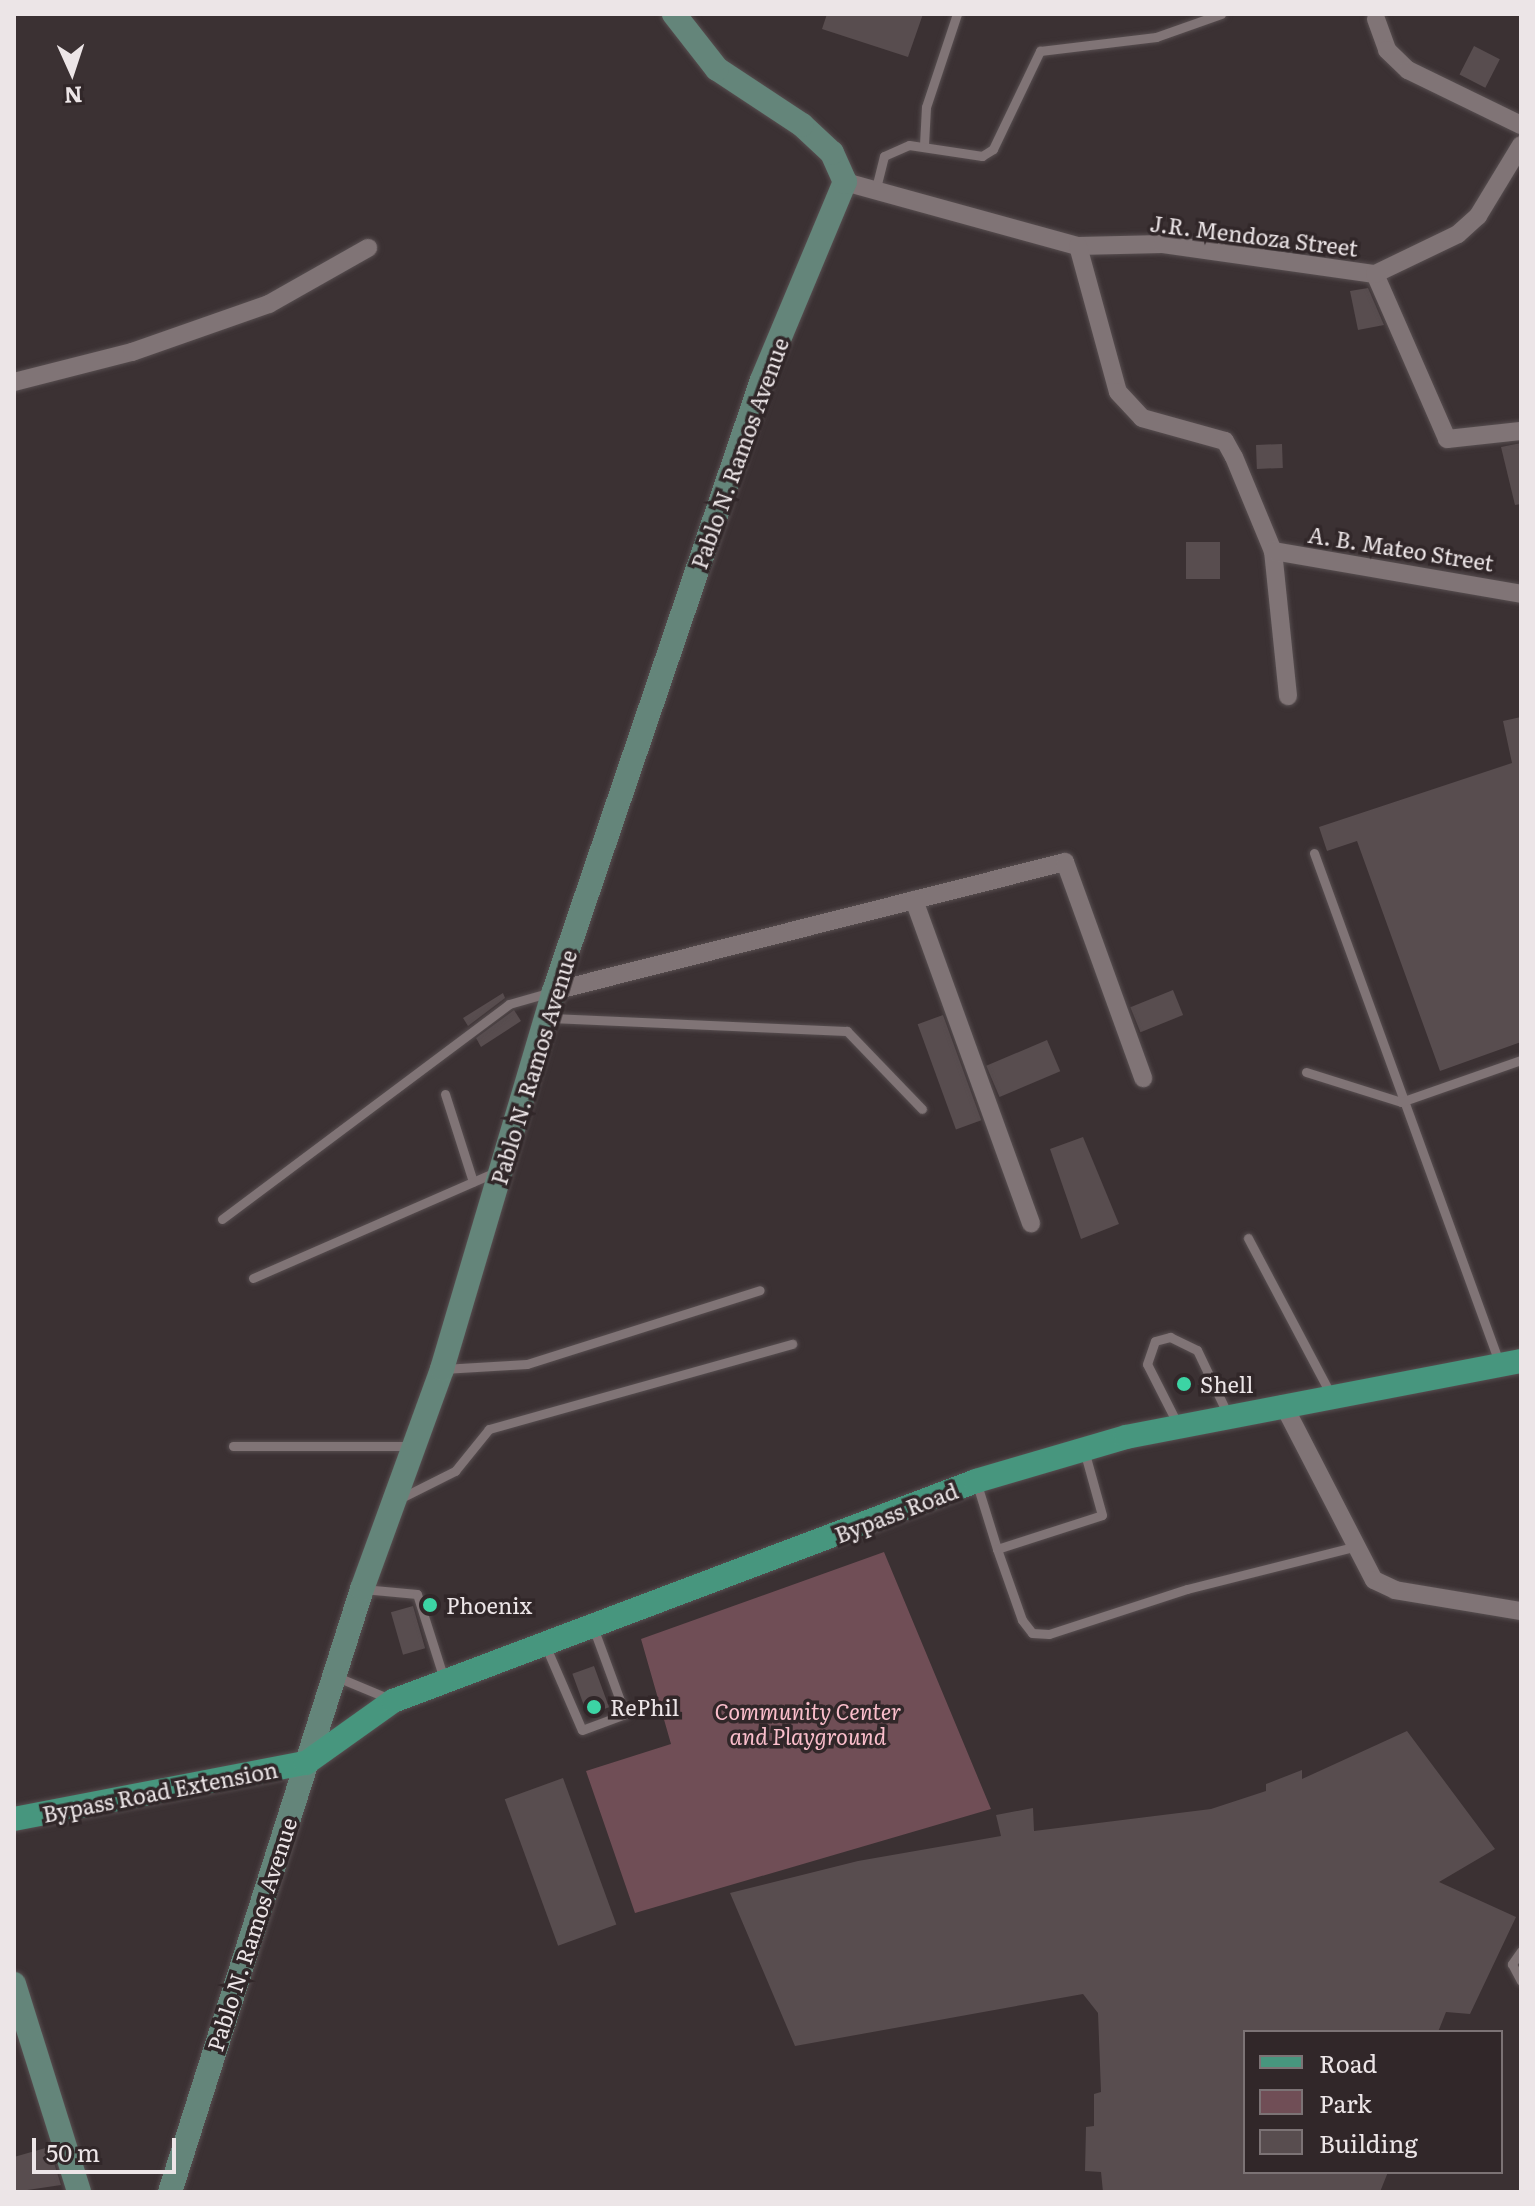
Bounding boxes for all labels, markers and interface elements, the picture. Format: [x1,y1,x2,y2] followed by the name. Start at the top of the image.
[32,32,112,112] north arrow
[63,80,83,113] text: N
[1149,209,1359,261] street label: J.R. Mendoza Street
[685,334,793,572] street label: Pablo N. Ramos Avenue
[1306,520,1496,576] street label: A. B. Mateo Street
[485,946,581,1188] street label: Pablo N. Ramos Avenue
[1200,1371,1253,1397] place label: Shell
[1175,1375,1193,1393] marker: Shell
[831,1476,961,1548] street label: Bypass Road
[446,1592,532,1618] place label: Phoenix
[421,1596,439,1614] marker: Phoenix
[610,1694,679,1720] place label: RePhil
[715,1697,901,1748] park label: Community Center and Playground
[585,1698,603,1716] marker: RePhil
[40,1755,280,1827] street label: Bypass Road Extension
[201,1814,301,2054] street label: Pablo N. Ramos Avenue
[1243,2030,1503,2174] legend
[1319,2045,1377,2080] text: Road
[1319,2085,1372,2120] text: Park
[36,2122,180,2172] scale bar
[1319,2125,1418,2160] text: Building
[46,2134,100,2169] text: 50 m

